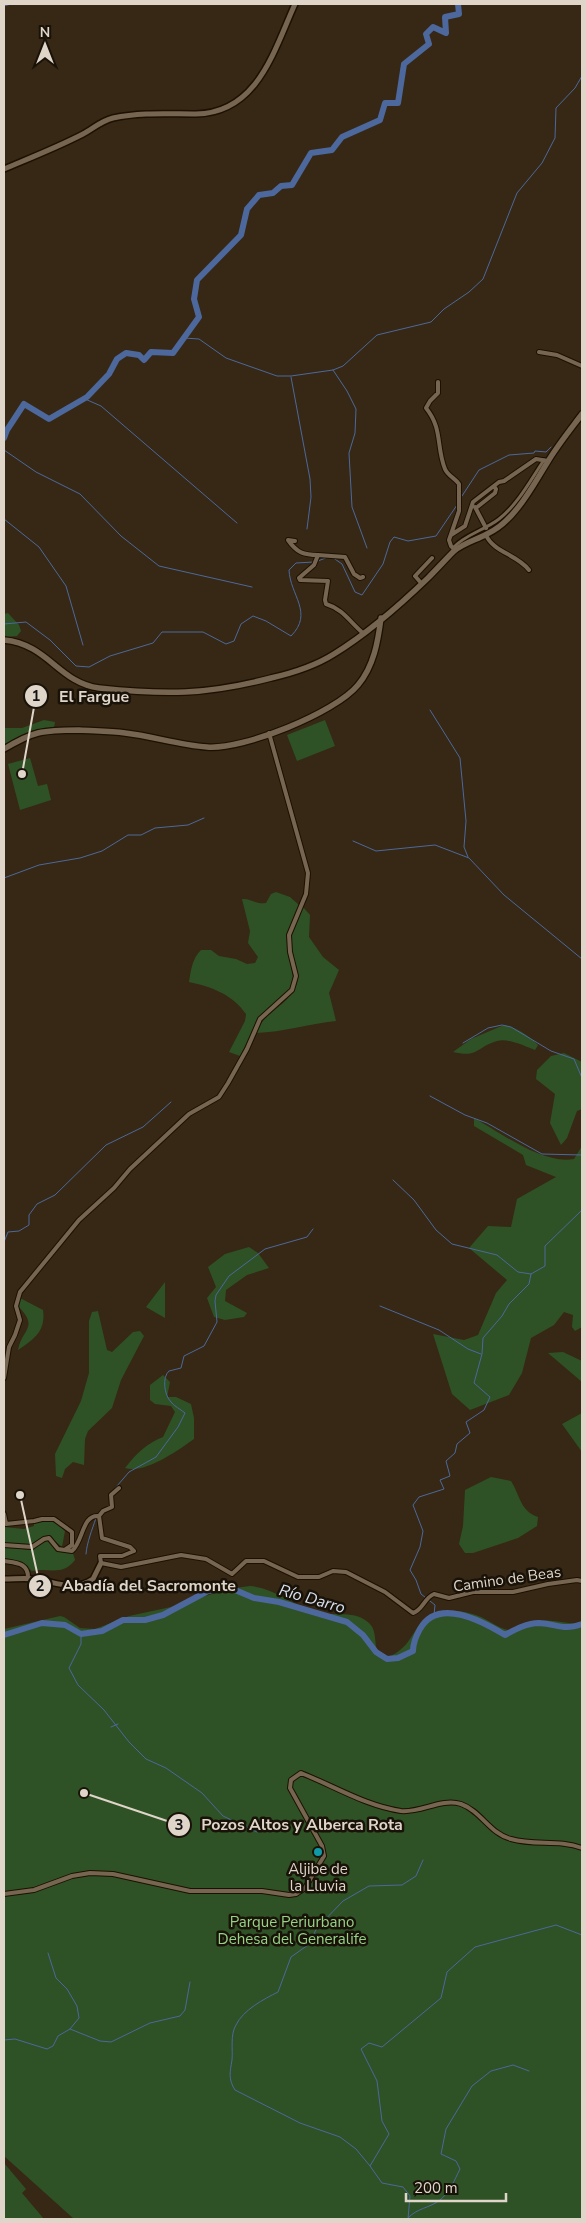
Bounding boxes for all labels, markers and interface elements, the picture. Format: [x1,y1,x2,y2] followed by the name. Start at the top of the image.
[20,20,70,70] north arrow
[40,23,50,42] text: N
[24,681,139,712] callout: El Fargue
[31,686,41,706] text: 1
[59,686,129,708] text: El Fargue
[452,1562,562,1596] street label: Camino de Beas
[27,1570,246,1601] callout: Abadía del Sacromonte
[62,1575,236,1597] text: Abadía del Sacromonte
[35,1576,45,1596] text: 2
[276,1579,348,1619] water label: Río Darro
[167,1809,413,1840] callout: Pozos Altos y Alberca Rota
[201,1814,403,1836] text: Pozos Altos y Alberca Rota
[174,1815,184,1835] text: 3
[312,1846,324,1858] marker: Aljibe de la Lluvia
[288,1859,348,1896] place label: Aljibe de la Lluvia
[218,1912,366,1949] park label: Parque Periurbano Dehesa del Generalife
[406,2170,506,2202] scale bar
[414,2178,458,2198] text: 200 m

